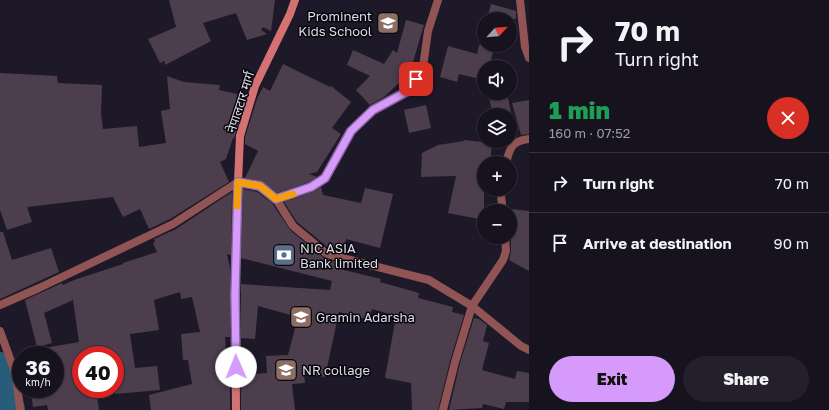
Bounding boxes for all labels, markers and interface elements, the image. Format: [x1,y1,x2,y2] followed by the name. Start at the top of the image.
[298,8,372,39] place label: Prominent Kids School
[375,10,401,36] school or university icon: Prominent Kids School
[477,12,517,52] north arrow
[477,12,517,244] map controls
[615,14,680,47] text: 70 m
[549,16,601,68] icon: right
[615,48,699,70] text: Turn right
[477,60,517,100] button: sound
[399,62,433,96] pin
[223,68,258,135] street label: नेपालटार मार्ग
[405,68,427,90] icon: arrive
[549,95,610,124] text: 1 min
[767,97,809,139] button: close
[477,108,517,148] button: layers
[549,125,630,141] text: 160 m · 07:52
[477,156,517,196] button: +
[549,172,571,194] icon: right
[583,174,654,192] text: Turn right
[775,174,809,192] text: 70 m
[477,204,517,244] button: −
[549,232,571,254] icon: arrive
[583,234,732,252] text: Arrive at destination
[774,234,809,252] text: 90 m
[300,240,378,271] place label: NIC ASIA Bank limited
[271,242,297,268] bank icon: NIC ASIA Bank limited
[288,304,314,330] school or university icon: Gramin Adarsha
[316,309,415,325] place label: Gramin Adarsha
[72,346,124,398] speed limit sign: 40
[215,346,257,388] position arrow
[26,355,50,379] text: 36
[549,356,675,402] button: Exit
[683,356,809,402] button: Share
[273,357,299,383] school or university icon: NR collage
[302,362,370,378] place label: NR collage
[25,376,51,388] text: km/h

